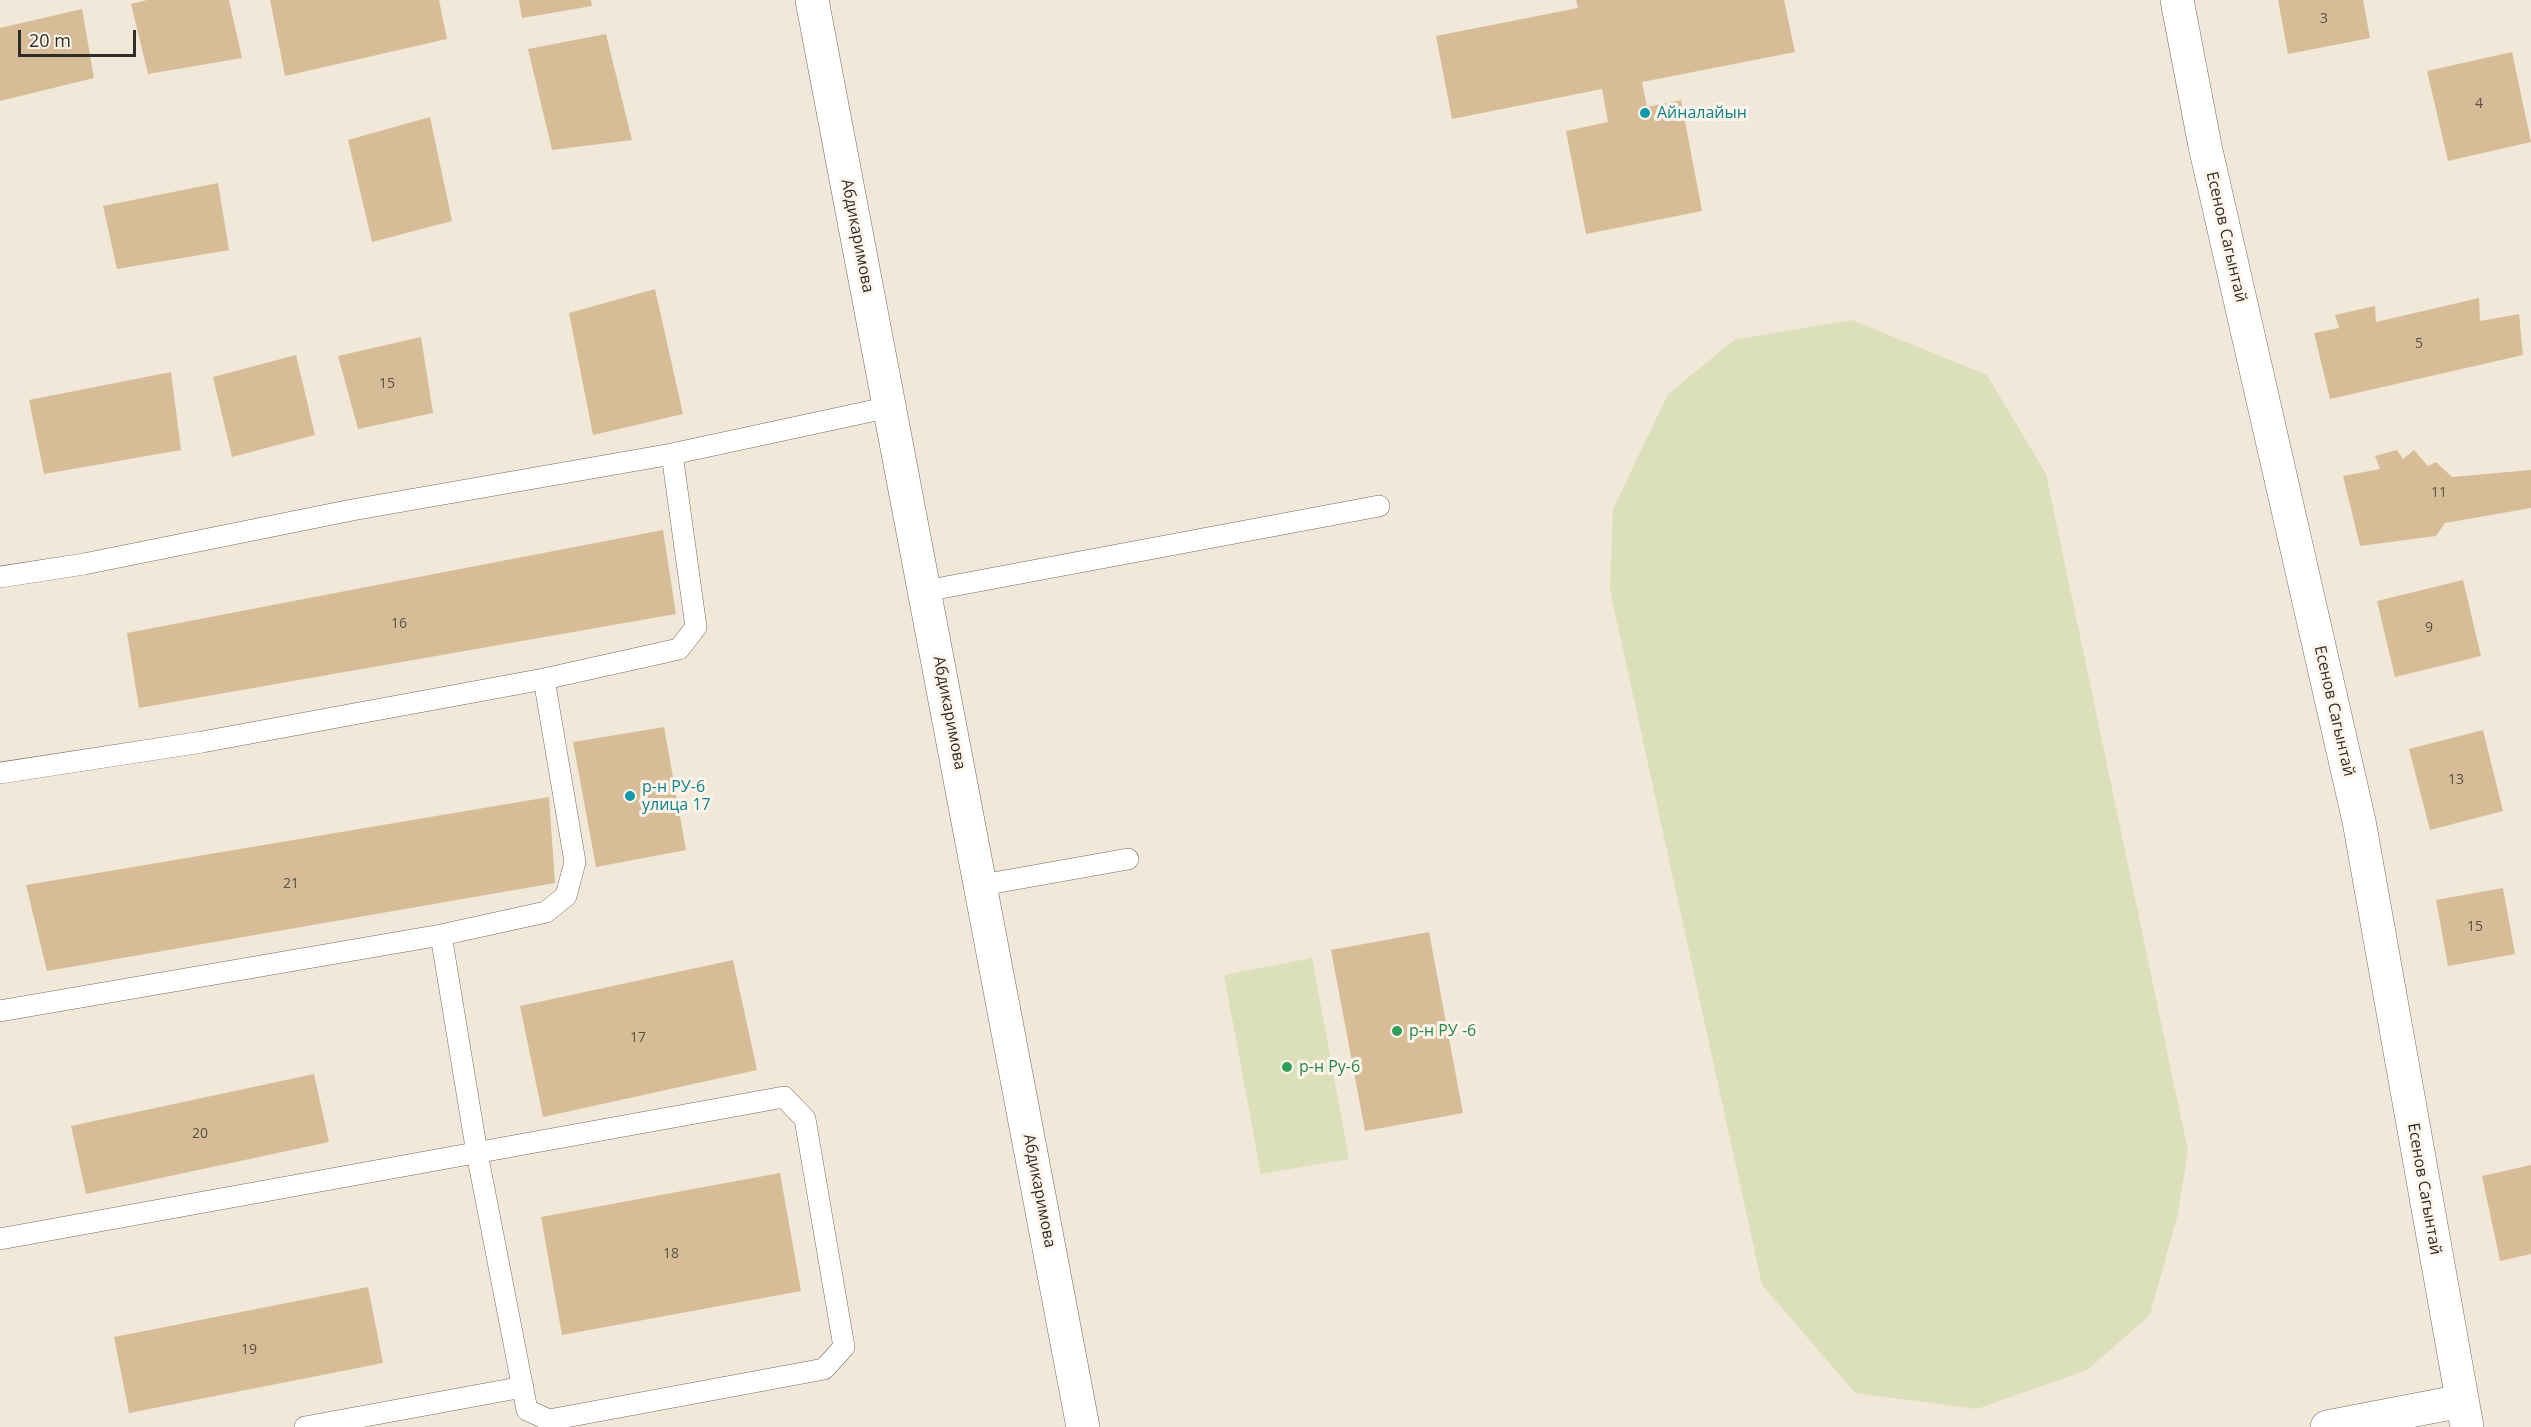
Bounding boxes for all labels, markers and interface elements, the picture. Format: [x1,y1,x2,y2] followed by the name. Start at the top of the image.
[2320,11,2328,27] house number: 3
[21,18,140,56] scale bar
[29,28,71,52] text: 20 m
[2475,96,2483,112] house number: 4
[1657,103,1747,123] place label: Айналайын
[1638,106,1652,120] marker: Айналайын
[2202,170,2250,304] street label: Есенов Сагынтай
[837,177,877,295] street label: Абдикаримова
[2415,336,2423,352] house number: 5
[379,376,395,392] house number: 15
[2431,485,2447,501] house number: 11
[391,616,407,632] house number: 16
[2425,620,2433,636] house number: 9
[2310,644,2358,778] street label: Есенов Сагынтай
[929,654,969,772] street label: Абдикаримова
[2448,772,2464,788] house number: 13
[642,777,711,815] place label: р-н РУ-6 улица 17
[623,789,637,803] marker: р-н РУ-6 улица 17
[283,876,299,892] house number: 21
[2467,919,2483,935] house number: 15
[1409,1021,1476,1041] place label: р-н РУ -6
[1390,1024,1404,1038] marker: р-н РУ -6
[630,1030,646,1046] house number: 17
[1299,1057,1360,1077] place label: р-н Ру-6
[1280,1060,1294,1074] marker: р-н Ру-6
[2403,1122,2445,1256] street label: Есенов Сагынтай
[192,1126,208,1142] house number: 20
[1019,1132,1059,1250] street label: Абдикаримова
[663,1246,679,1262] house number: 18
[241,1342,257,1358] house number: 19

